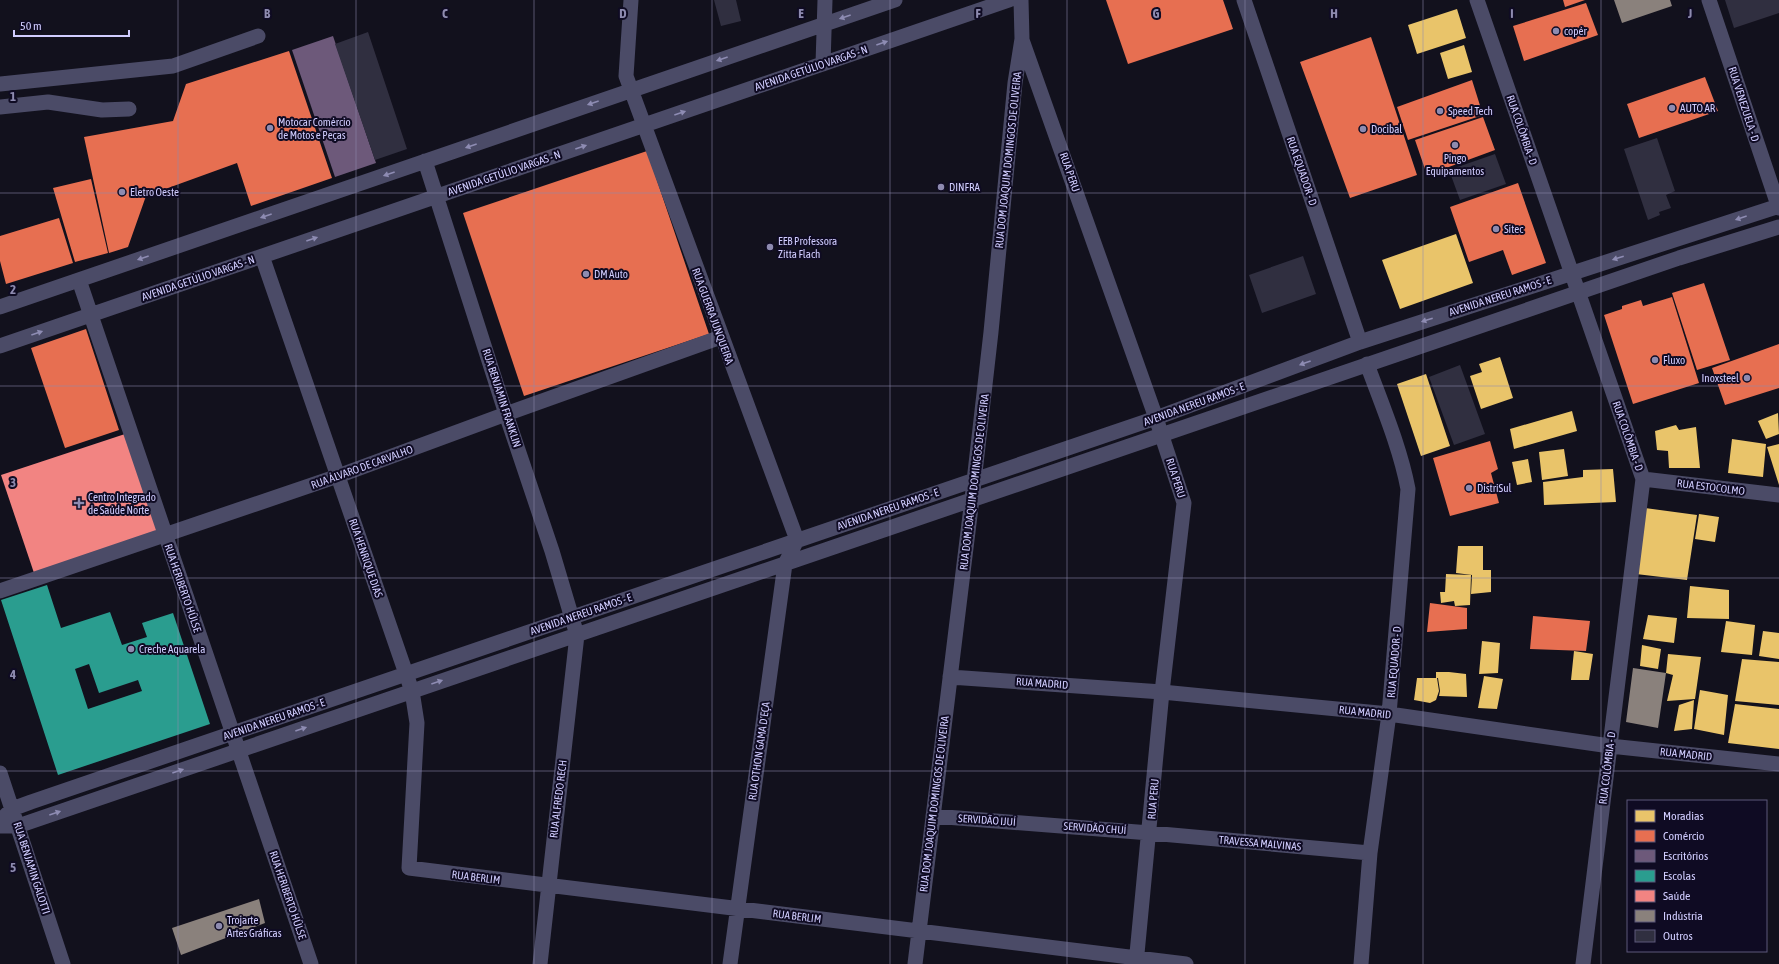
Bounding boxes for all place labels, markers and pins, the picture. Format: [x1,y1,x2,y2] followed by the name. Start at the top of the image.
[1564,25,1587,37] place label: copér
[1551,26,1561,36] marker: copér
[1680,102,1716,114] place label: AUTO AR
[1667,103,1677,113] marker: AUTO AR
[1448,105,1493,117] place label: Speed Tech
[1435,106,1445,116] marker: Speed Tech
[278,116,351,141] place label: Motocar Comércio de Motos e Peças
[265,123,275,133] marker: Motocar Comércio de Motos e Peças
[1371,123,1402,135] place label: Docibal
[1358,124,1368,134] marker: Docibal
[1450,140,1460,150] marker: Pingo Equipamentos
[1426,152,1484,177] place label: Pingo Equipamentos
[949,181,980,193] place label: DINFRA
[936,182,946,192] marker: DINFRA
[130,186,179,198] place label: Eletro Oeste
[117,187,127,197] marker: Eletro Oeste
[1504,223,1524,235] place label: Sitec
[1491,224,1501,234] marker: Sitec
[778,235,837,260] place label: EEB Professora Zitta Flach
[765,242,775,252] marker: EEB Professora Zitta Flach
[594,268,628,280] place label: DM Auto
[581,269,591,279] marker: DM Auto
[1663,354,1685,366] place label: Fluxo
[1650,355,1660,365] marker: Fluxo
[1702,372,1739,384] place label: Inoxsteel
[1742,373,1752,383] marker: Inoxsteel
[1477,482,1511,494] place label: DistriSul
[1464,483,1474,493] marker: DistriSul
[88,491,156,516] place label: Centro Integrado de Saúde Norte
[73,497,85,509] marker: Centro Integrado de Saúde Norte
[139,643,205,655] place label: Creche Aquarela
[126,644,136,654] marker: Creche Aquarela
[227,914,282,939] place label: Trojarte Artes Gráficas
[214,921,224,931] marker: Trojarte Artes Gráficas

